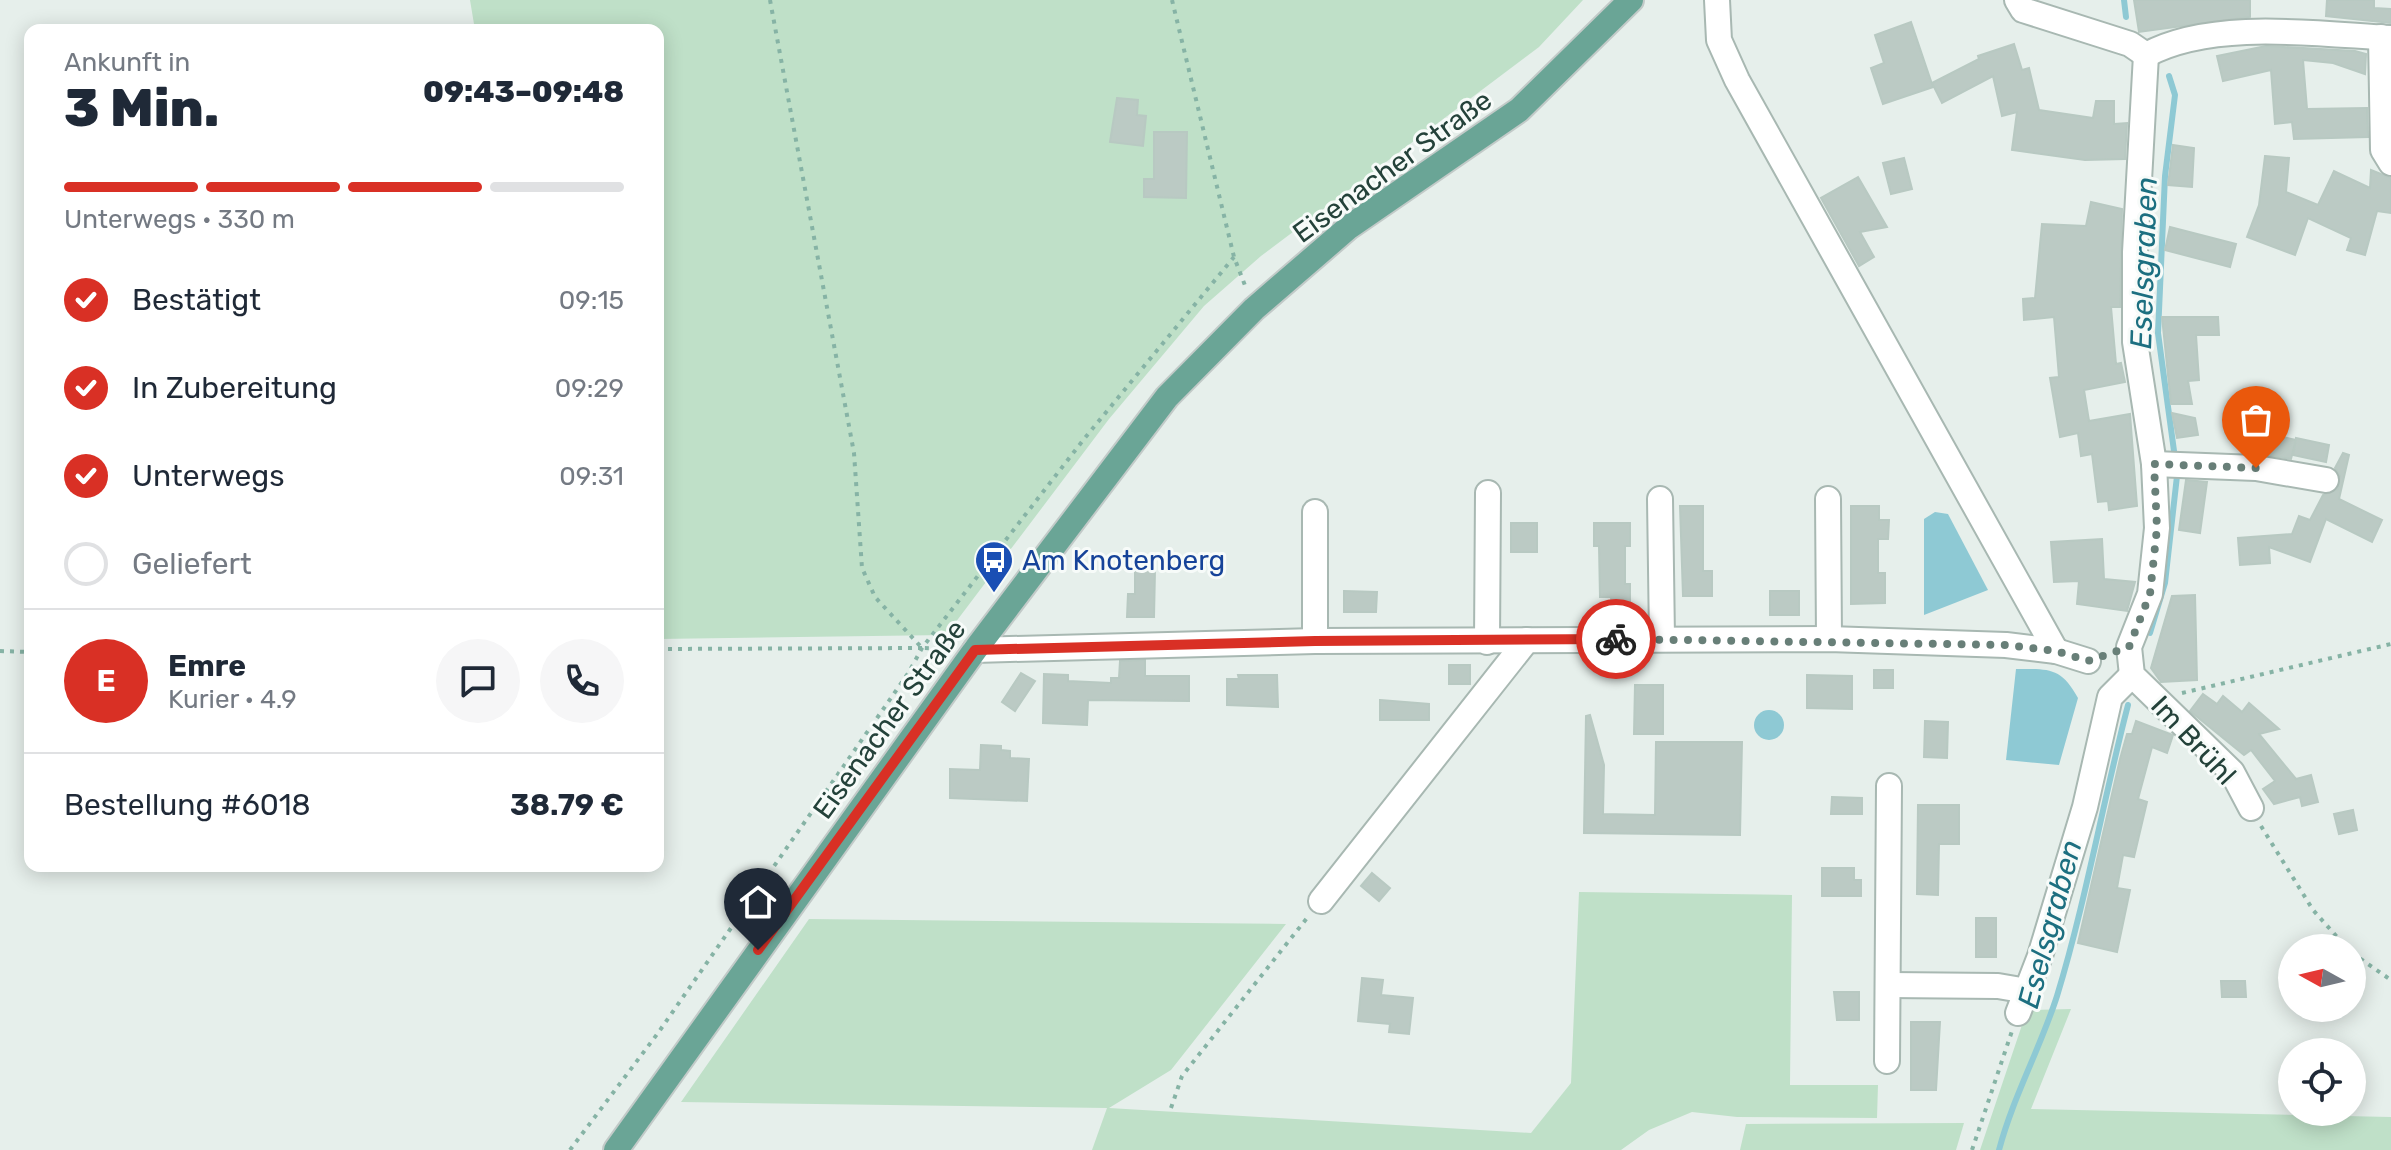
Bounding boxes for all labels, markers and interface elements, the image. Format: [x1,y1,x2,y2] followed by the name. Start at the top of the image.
[64,47,190,78] text: Ankunft in
[423,74,624,110] text: 09:43–09:48
[64,77,219,139] text: 3 Min.
[1286,83,1498,250] street label: Eisenacher Straße
[2123,176,2165,350] water label: Eselsgraben
[64,204,295,235] text: Unterwegs · 330 m
[64,278,108,322] icon: check
[132,282,261,318] text: Bestätigt
[559,285,624,316] text: 09:15
[64,366,108,410] icon: check
[132,370,337,406] text: In Zubereitung
[555,373,624,404] text: 09:29
[2222,386,2290,468] pin
[2234,398,2278,442] icon: bag
[64,454,108,498] icon: check
[132,458,285,494] text: Unterwegs
[559,461,624,492] text: 09:31
[973,539,1015,594] bus stop icon: Am Knotenberg
[1022,544,1225,577] place label: Am Knotenberg
[132,546,252,582] text: Geliefert
[1576,599,1656,679] courier
[806,613,973,825] street label: Eisenacher Straße
[1594,617,1638,661] icon: bike
[436,639,520,723] button: chat
[540,639,624,723] button: phone
[168,648,246,684] text: Emre
[96,663,116,699] text: E
[168,684,297,715] text: Kurier · 4.9
[2144,689,2243,792] street label: Im Brühl
[64,787,311,823] text: Bestellung #6018
[510,787,624,823] text: 38.79 €
[2010,836,2090,1012] water label: Eselsgraben
[724,868,792,950] pin
[736,880,780,924] icon: home
[2278,934,2366,1022] north arrow
[2278,934,2366,1126] map controls
[2278,1038,2366,1126] button: locate

